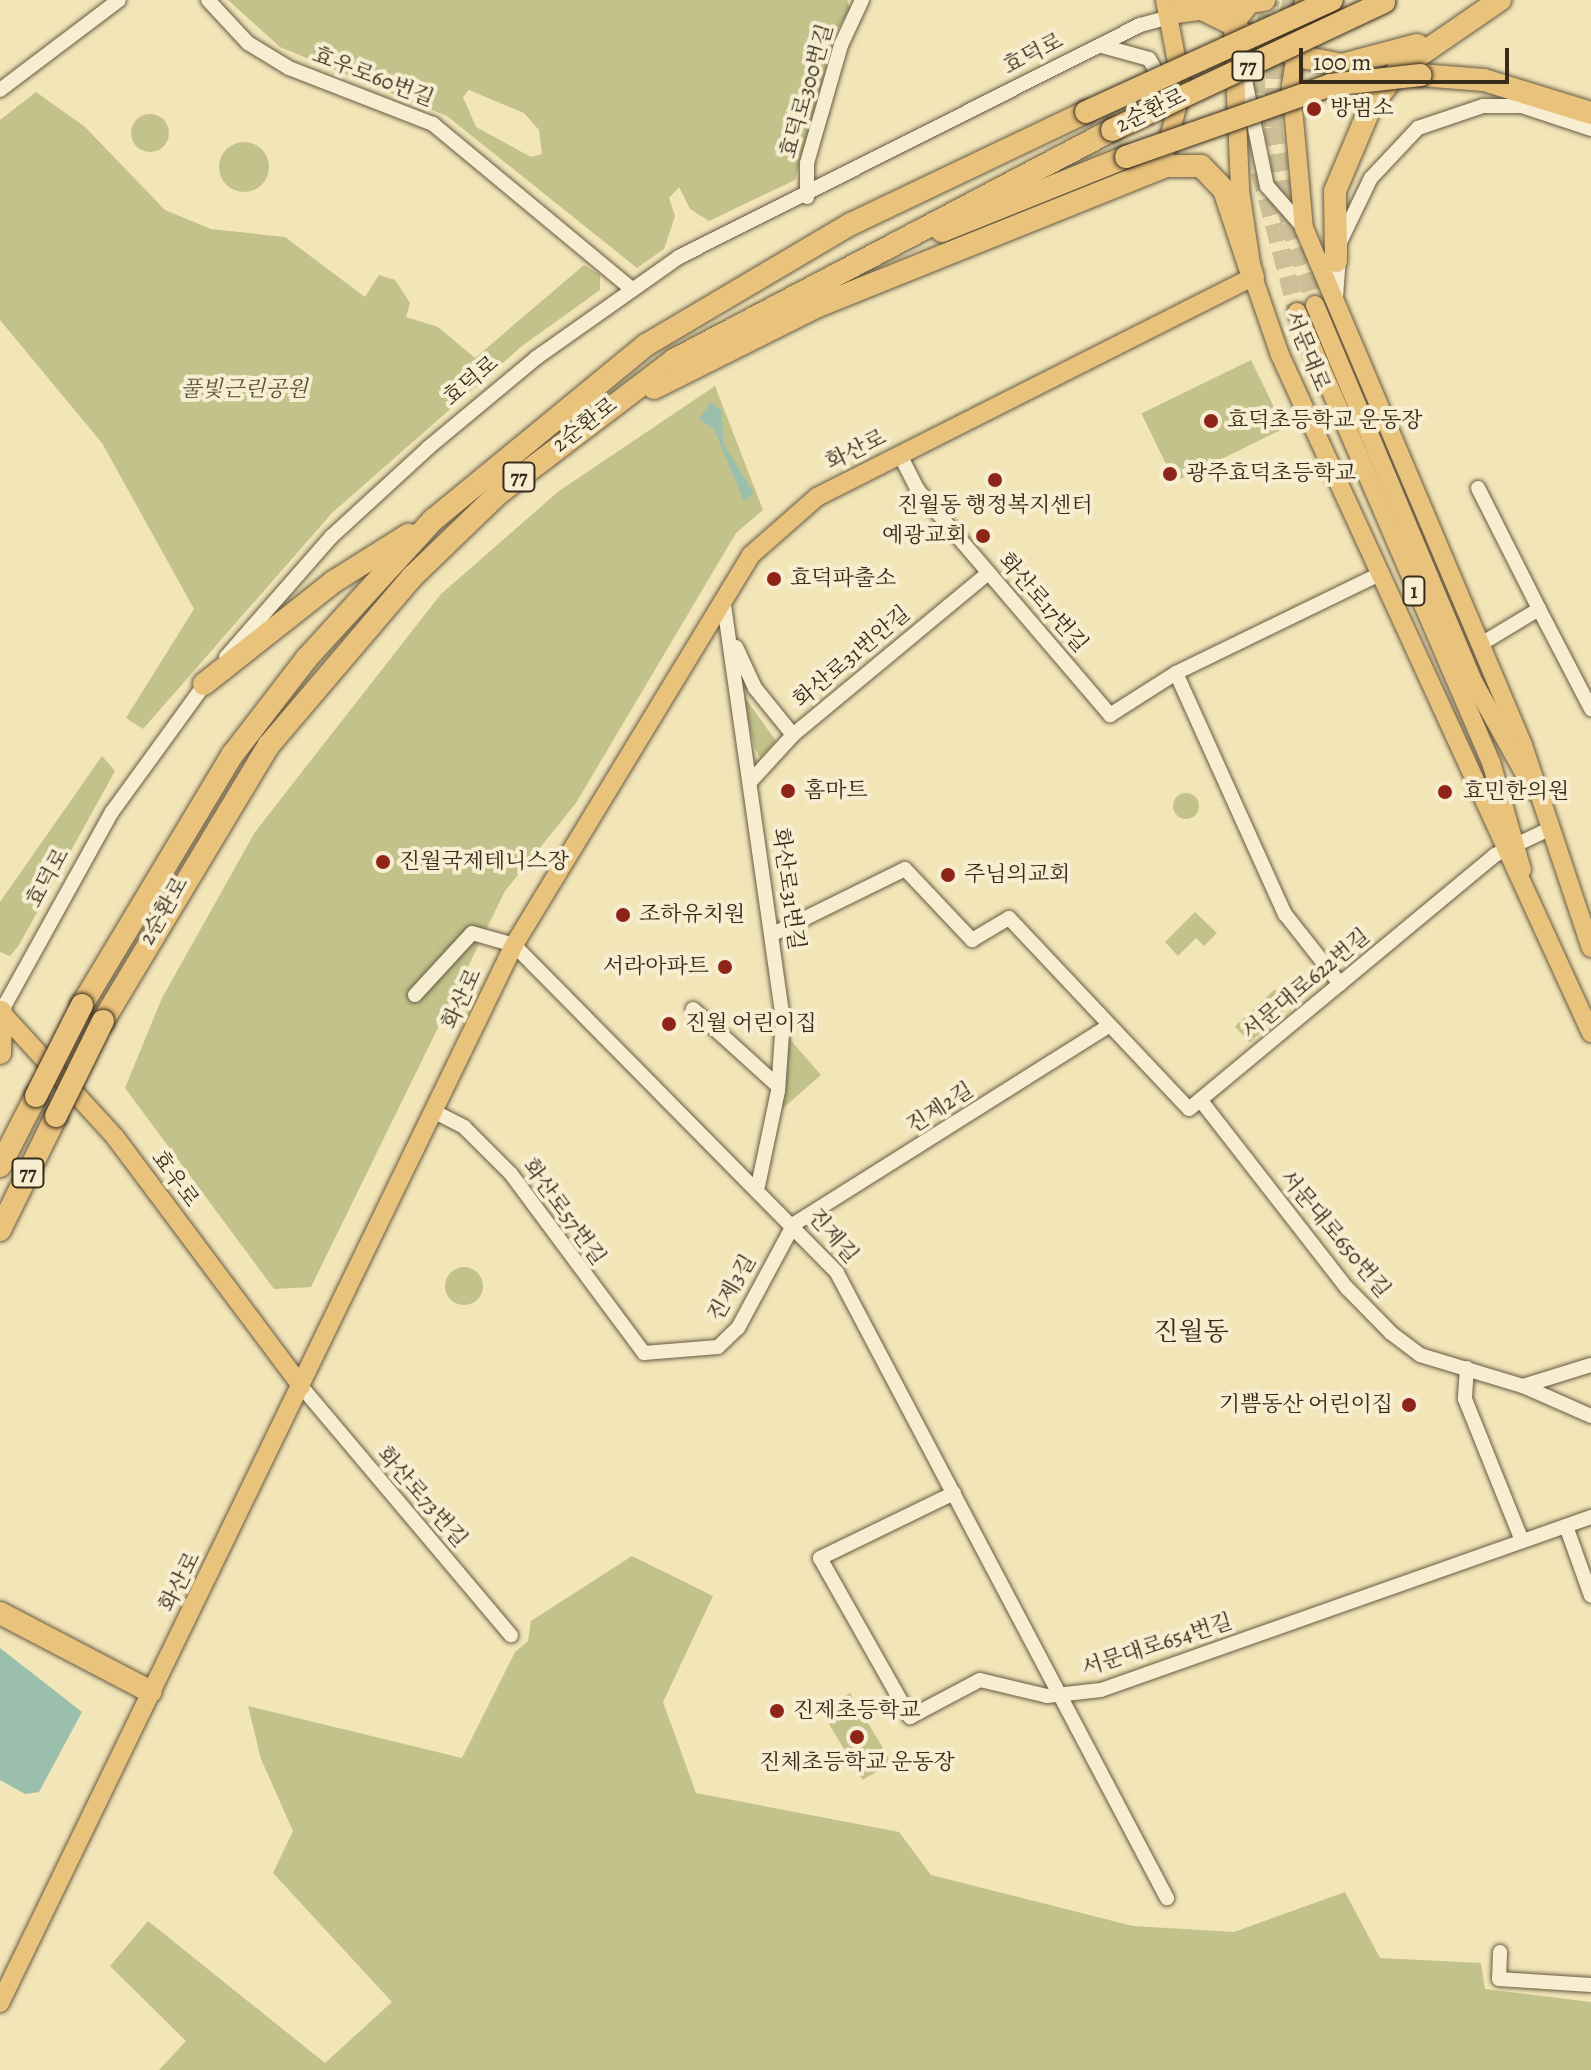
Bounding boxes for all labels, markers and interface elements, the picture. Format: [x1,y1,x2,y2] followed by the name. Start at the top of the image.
[775,21,839,161] street label: 효덕로300번길
[999,28,1067,80] street label: 효덕로
[1303,32,1513,82] scale bar
[308,42,438,112] street label: 효우로60번길
[1313,46,1372,78] text: 100 m
[1230,50,1266,82] road number: 77
[1112,83,1190,139] street label: 2순환로
[1330,96,1394,122] place label: 방범소
[1305,100,1323,118] marker: 방범소
[1279,307,1335,395] street label: 서문대로
[438,350,504,412] street label: 효덕로
[180,377,308,403] park label: 풀빛근린공원
[547,392,623,458] street label: 2순환로
[1227,408,1423,434] place label: 효덕초등학교 운동장
[1202,412,1220,430] marker: 효덕초등학교 운동장
[822,424,890,476] street label: 화산로
[501,461,537,493] road number: 77
[1186,461,1356,487] place label: 광주효덕초등학교
[1161,465,1179,483] marker: 광주효덕초등학교
[986,471,1004,489] marker: 진월동 행정복지센터
[897,493,1093,519] place label: 진월동 행정복지센터
[882,523,967,549] place label: 예광교회
[974,527,992,545] marker: 예광교회
[993,548,1093,658] street label: 화산로17번길
[790,566,896,592] place label: 효덕파출소
[765,570,783,588] marker: 효덕파출소
[1402,575,1426,607] road number: 1
[788,601,916,713] street label: 화산로31번안길
[804,778,868,804] place label: 홈마트
[1463,779,1569,805] place label: 효민한의원
[1434,781,1456,803] marker: 효민한의원
[779,782,797,800] marker: 홈마트
[766,826,810,952] street label: 화산로31번길
[21,844,75,912] street label: 효덕로
[399,849,569,875] place label: 진월국제테니스장
[374,853,392,871] marker: 진월국제테니스장
[964,862,1070,888] place label: 주님의교회
[939,866,957,884] marker: 주님의교회
[134,872,194,950] street label: 2순환로
[639,902,745,928] place label: 조하유치원
[614,906,632,924] marker: 조하유치원
[1237,923,1375,1045] street label: 서문대로622번길
[603,954,709,980] place label: 서라아파트
[716,958,734,976] marker: 서라아파트
[437,965,487,1033] street label: 화산로
[685,1011,817,1037] place label: 진월 어린이집
[660,1015,678,1033] marker: 진월 어린이집
[902,1077,978,1139] street label: 진제2길
[146,1145,204,1213] street label: 효우로
[517,1154,611,1270] street label: 화산로57번길
[10,1157,46,1189] road number: 77
[1274,1165,1396,1303] street label: 서문대로650번길
[802,1203,864,1269] street label: 진제길
[702,1250,762,1326] street label: 진제3길
[1153,1316,1229,1348] district label: 진월동
[1219,1392,1393,1418] place label: 기쁨동산 어린이집
[1400,1396,1418,1414] marker: 기쁨동산 어린이집
[371,1441,473,1553] street label: 화산로73번길
[154,1548,206,1616] street label: 화산로
[1078,1608,1236,1682] street label: 서문대로654번길
[793,1698,921,1724] place label: 진제초등학교
[768,1702,786,1720] marker: 진제초등학교
[848,1728,866,1746] marker: 진체초등학교 운동장
[759,1750,955,1776] place label: 진체초등학교 운동장

